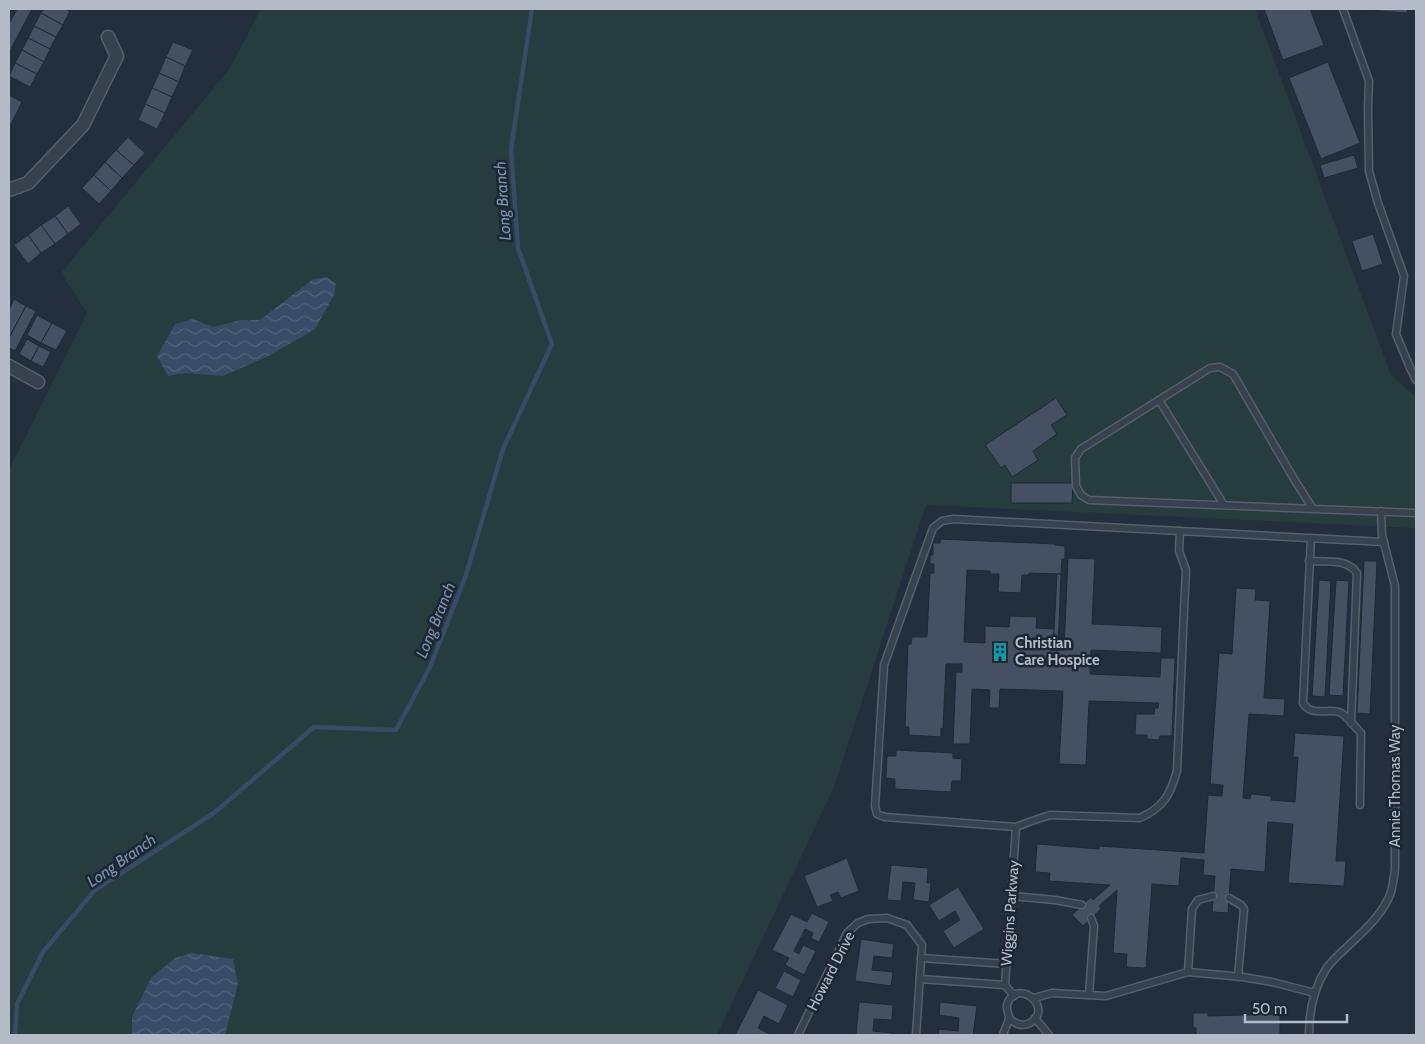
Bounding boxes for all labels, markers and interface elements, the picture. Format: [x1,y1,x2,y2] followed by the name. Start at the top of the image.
[490,161,515,241] water label: Long Branch
[412,580,459,661] water label: Long Branch
[1015,634,1100,669] place label: Christian Care Hospice
[989,641,1011,663] building icon: Christian Care Hospice
[1386,724,1404,847] street label: Annie Thomas Way
[83,830,159,891] water label: Long Branch
[997,859,1023,966] street label: Wiggins Parkway
[803,928,859,1014] street label: Howard Drive
[1245,992,1348,1024] scale bar
[1252,1000,1287,1018] text: 50 m

